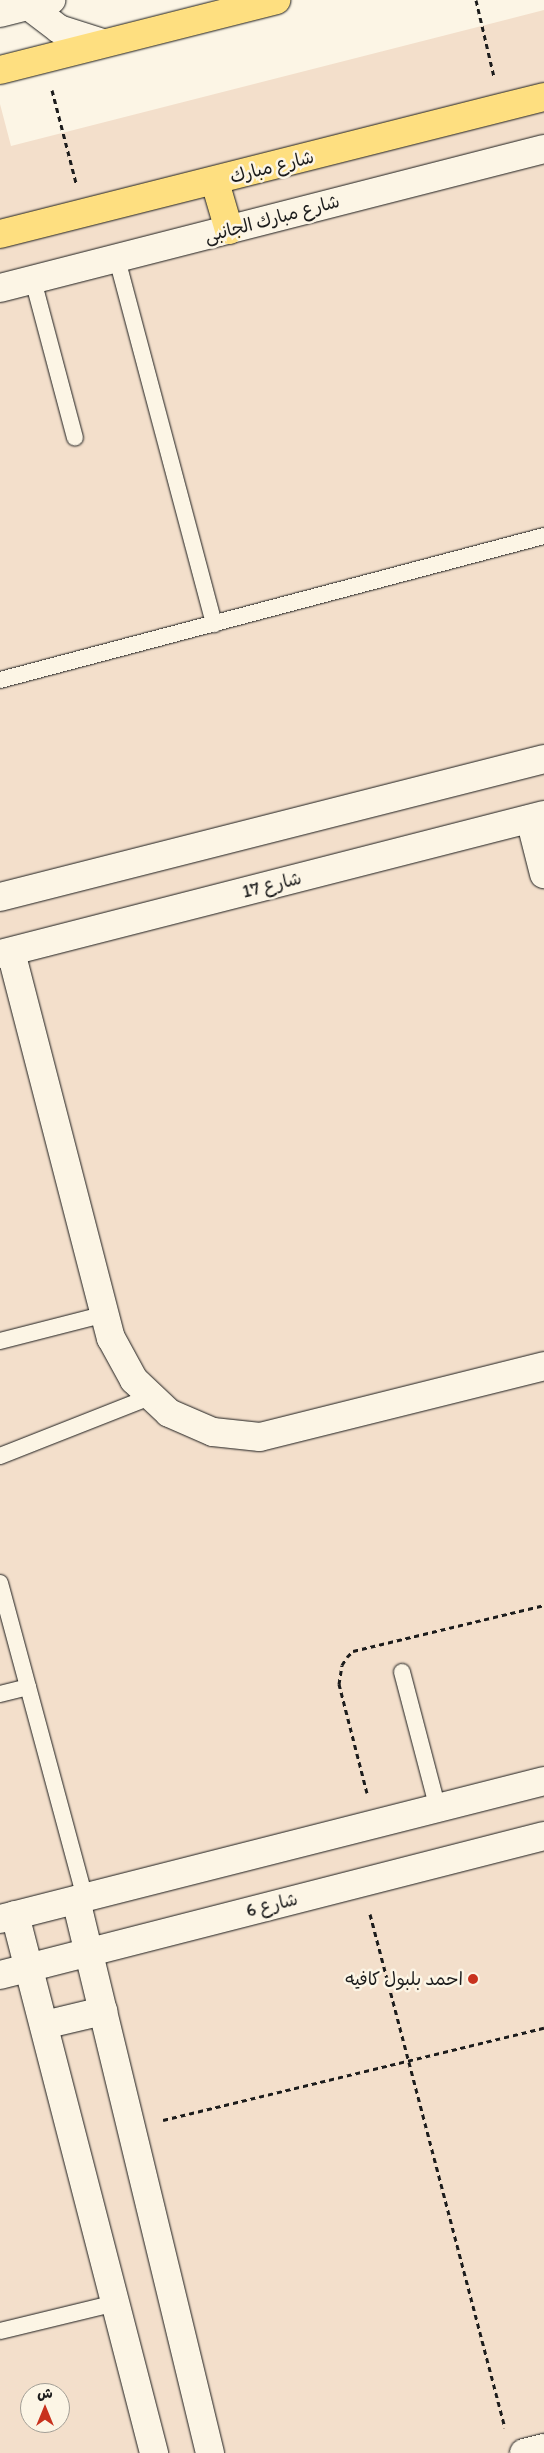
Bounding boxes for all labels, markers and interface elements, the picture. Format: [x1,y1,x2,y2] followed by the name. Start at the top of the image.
[228,146,316,188] street label: شارع مبارك
[202,191,342,247] street label: شارع مبارك الجانبى
[240,867,304,903] street label: شارع 17
[244,1888,300,1922] street label: شارع 6
[345,1968,463,1990] place label: احمد بلبول كافيه
[467,1973,479,1985] marker: احمد بلبول كافيه
[20,2383,70,2433] north arrow
[37,2385,53,2402] text: ش

